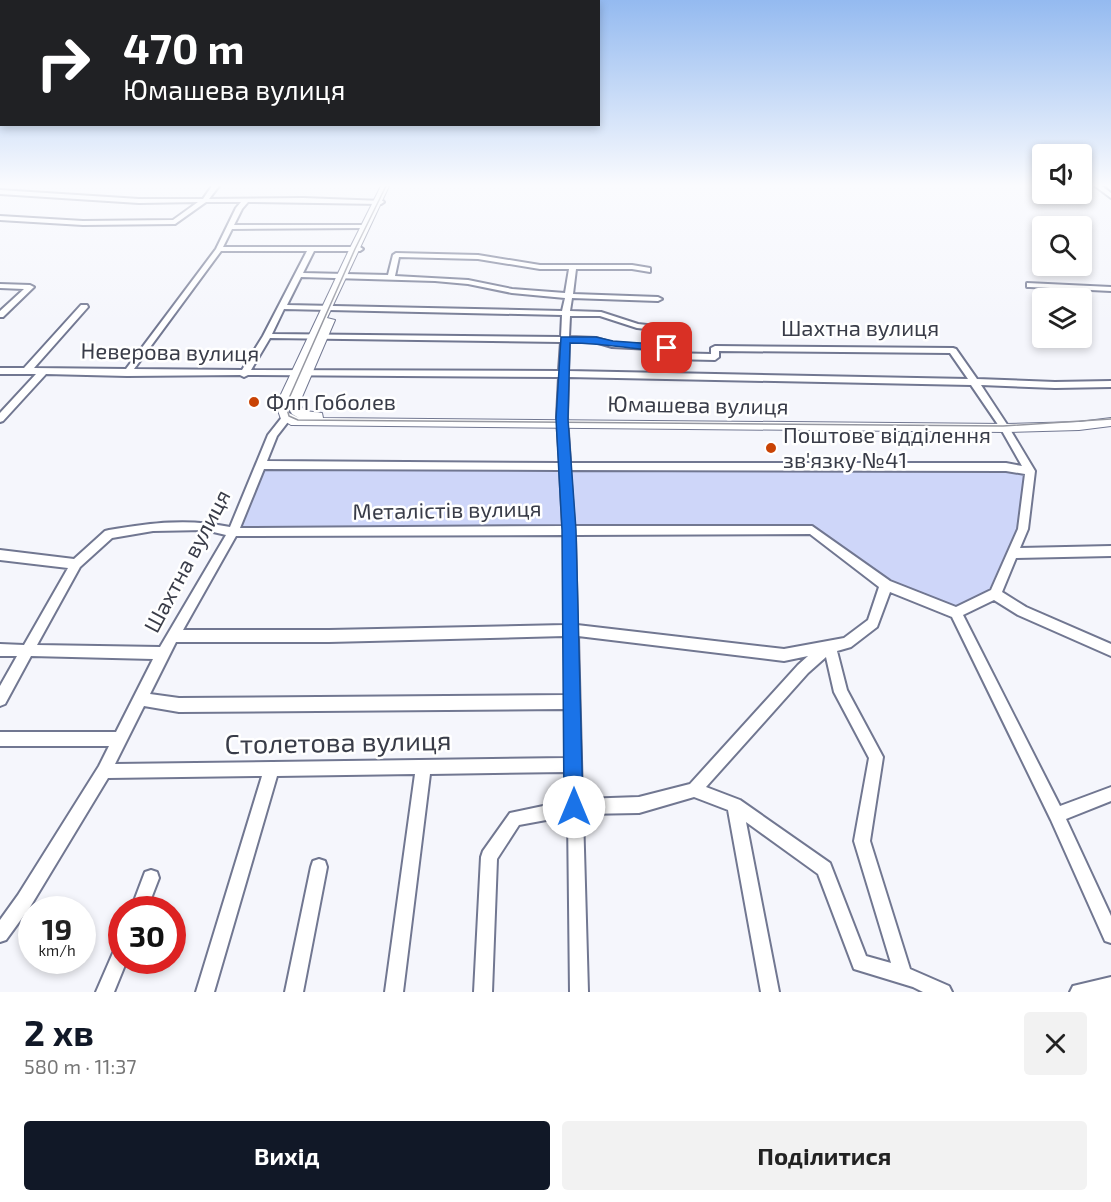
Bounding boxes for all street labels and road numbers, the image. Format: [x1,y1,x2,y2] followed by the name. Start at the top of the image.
[781,314,939,341] street label: Шахтна вулиця
[81,336,260,367] street label: Неверова вулиця
[607,389,789,420] street label: Юмашева вулиця
[138,485,236,637] street label: Шахтна вулиця
[352,494,542,525] street label: Металістів вулиця
[224,723,452,760] street label: Столетова вулиця

